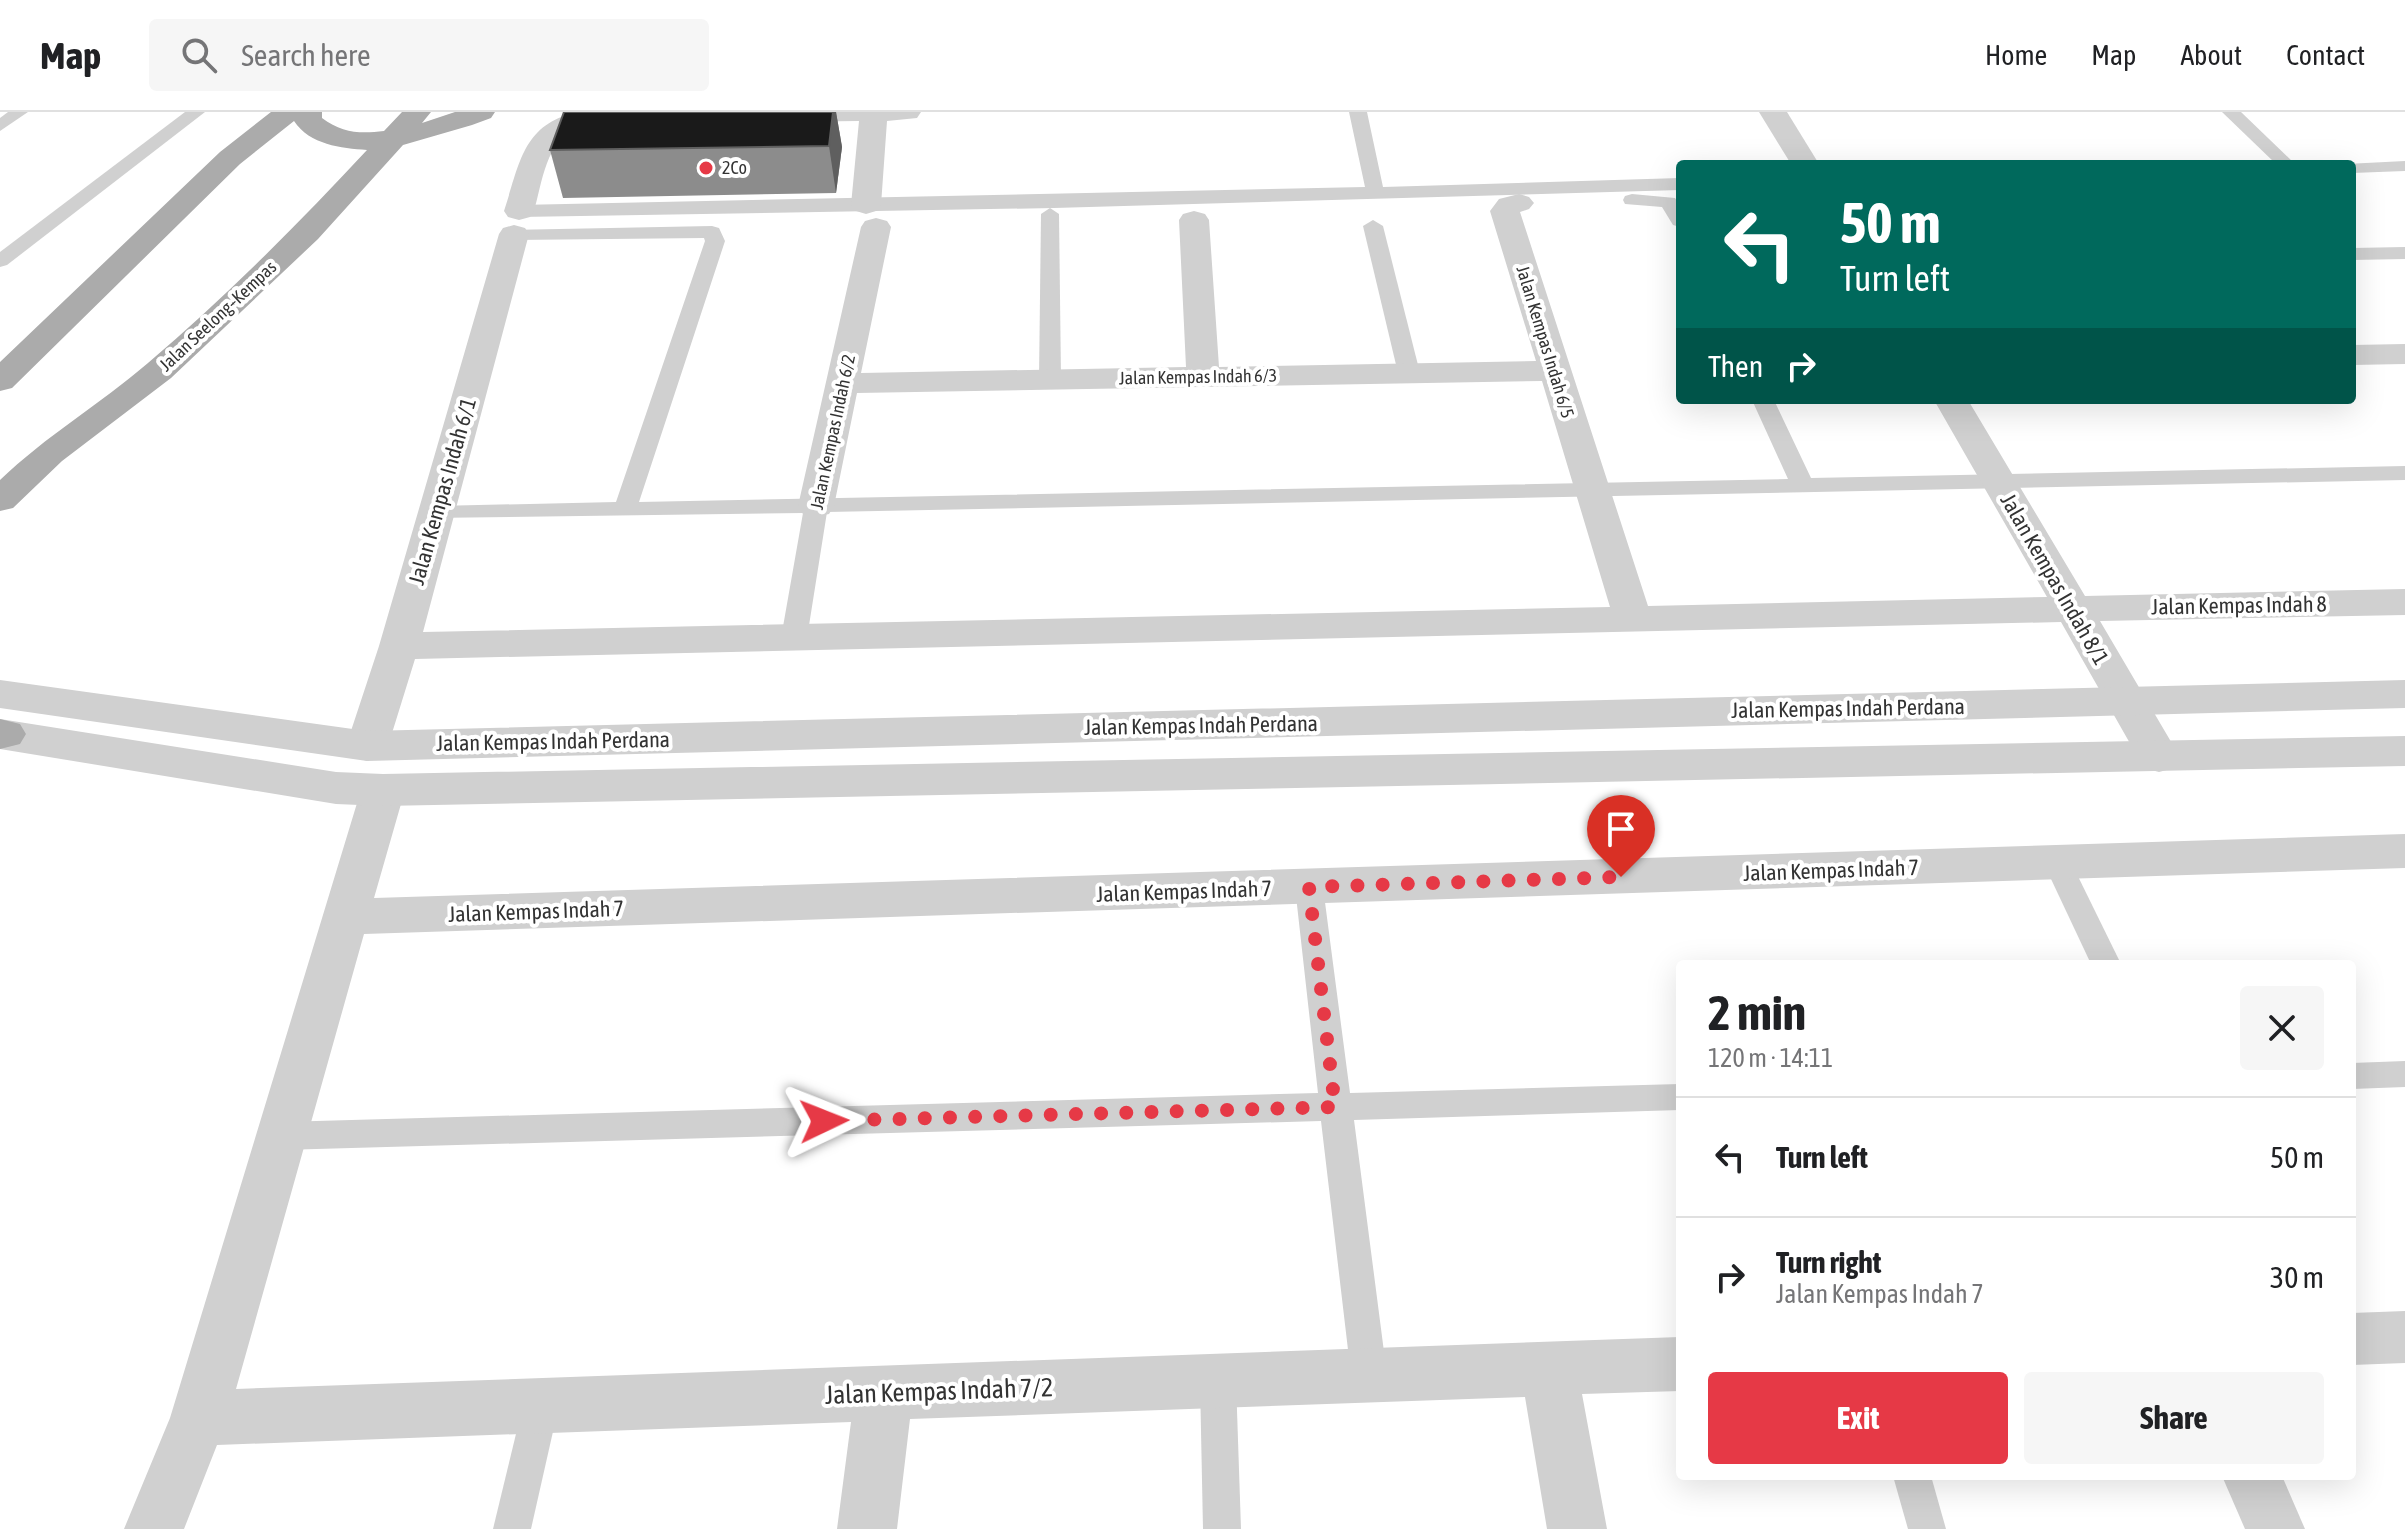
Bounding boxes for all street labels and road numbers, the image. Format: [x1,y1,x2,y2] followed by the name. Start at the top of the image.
[155,256,280,375] street label: Jalan Seelong–Kempas
[1512,263,1579,421] street label: Jalan Kempas Indah 6/5
[806,352,859,511] street label: Jalan Kempas Indah 6/2
[1119,365,1277,388] street label: Jalan Kempas Indah 6/3
[403,394,481,588] street label: Jalan Kempas Indah 6/1
[1995,489,2115,669] street label: Jalan Kempas Indah 8/1
[2151,590,2327,620] street label: Jalan Kempas Indah 8
[1731,693,1965,723] street label: Jalan Kempas Indah Perdana
[1084,710,1318,740] street label: Jalan Kempas Indah Perdana
[436,726,670,756] street label: Jalan Kempas Indah Perdana
[1743,854,1919,886] street label: Jalan Kempas Indah 7
[1096,875,1272,907] street label: Jalan Kempas Indah 7
[448,895,624,927] street label: Jalan Kempas Indah 7
[824,1372,1054,1410] street label: Jalan Kempas Indah 7/2

